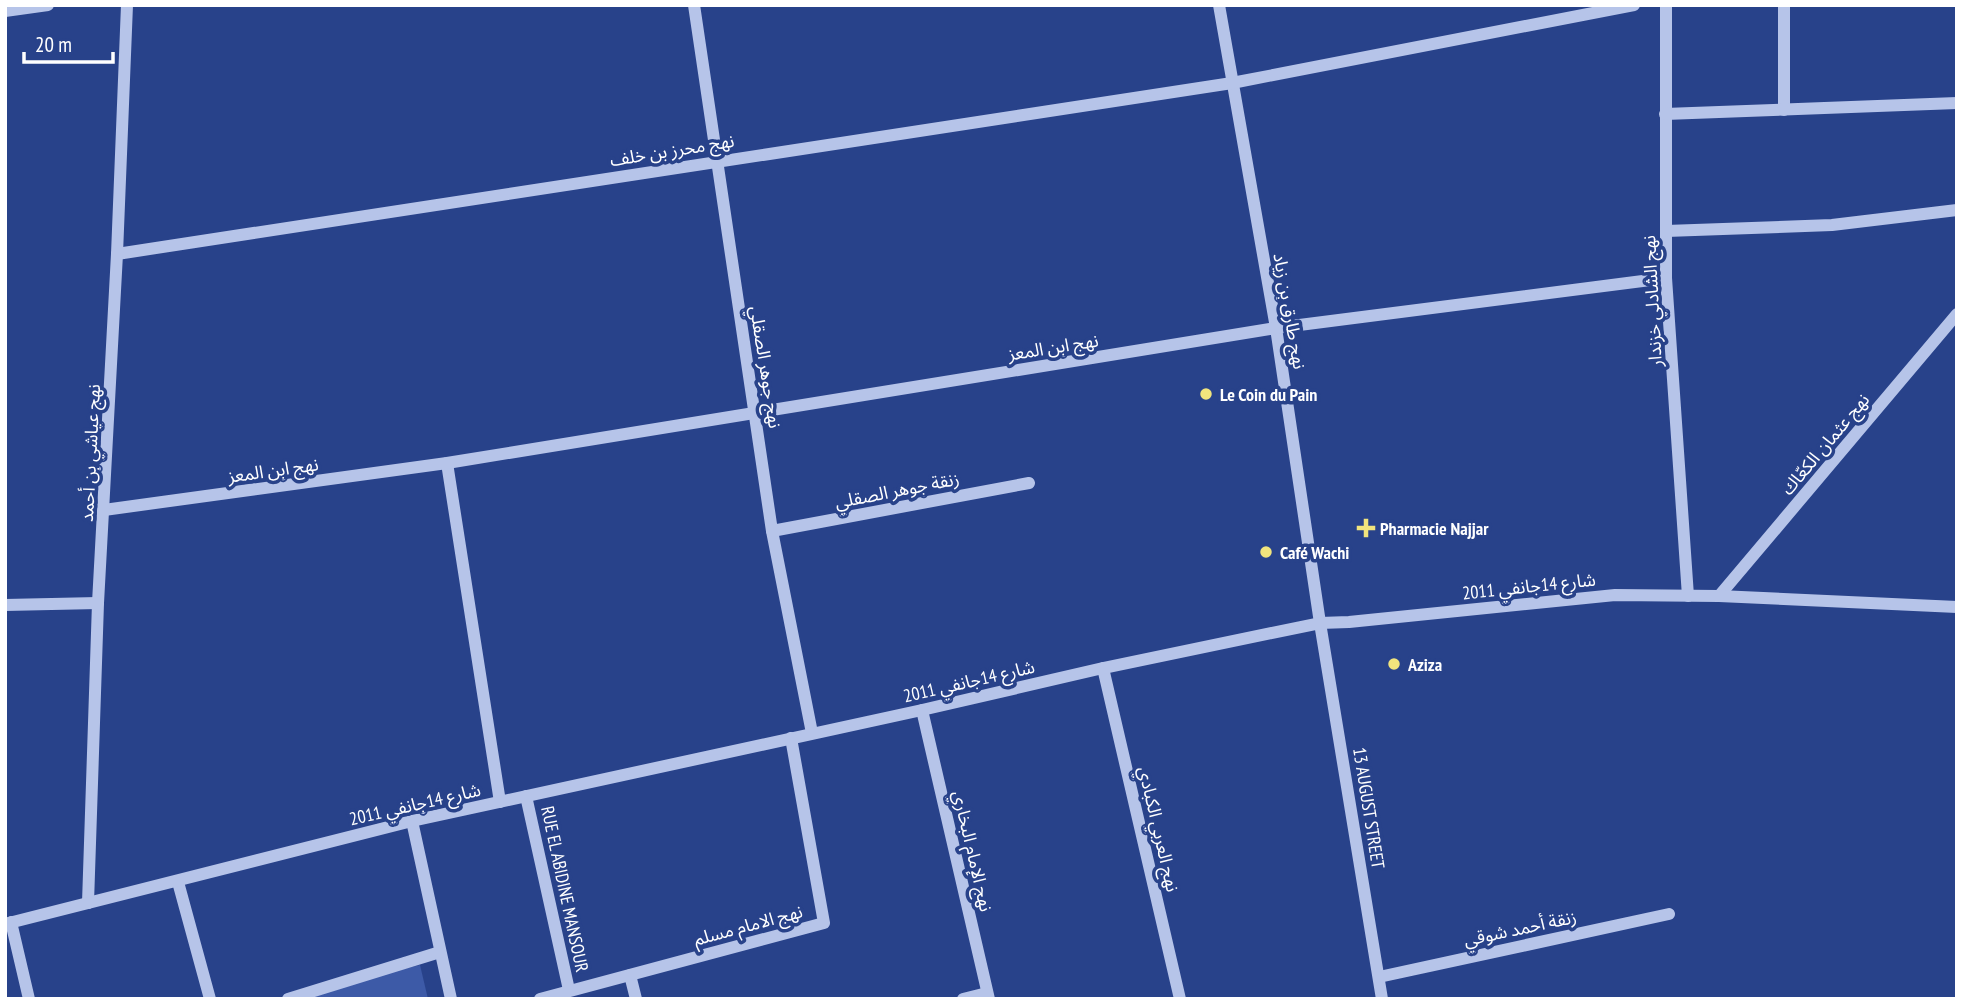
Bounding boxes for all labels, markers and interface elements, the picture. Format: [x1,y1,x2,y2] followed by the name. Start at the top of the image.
[24,21,114,65] scale bar
[35,31,72,58] text: 20 m
[608,129,736,173] street label: نهج محرز بن خلف
[1637,234,1669,368] street label: نهج الشادلي خزندار
[1266,251,1312,371] street label: نهج طارق بن زياد
[743,304,787,430] street label: نهج جوهر الصقلي
[1005,328,1100,368] street label: نهج ابن المعز
[75,383,107,523] street label: نهج عياشي بن أحمد
[1220,383,1317,406] place label: Le Coin du Pain
[1198,386,1214,402] marker: Le Coin du Pain
[1776,388,1876,501] street label: نهج عثمان الكعّاك
[225,452,320,490] street label: نهج ابن المعز
[833,467,962,515] street label: زنقة جوهر الصقلي
[1380,517,1489,540] place label: Pharmacie Najjar
[1358,520,1374,536] marker: Pharmacie Najjar
[1280,541,1349,564] place label: Café Wachi
[1258,544,1274,560] marker: Café Wachi
[1461,568,1597,607] street label: شارع 14جانفي 2011
[1407,653,1442,676] place label: Aziza
[901,655,1038,710] street label: شارع 14جانفي 2011
[1386,656,1402,672] marker: Aziza
[1348,746,1390,870] street label: 13 AUGUST STREET
[1131,764,1185,894] street label: نهج العربي الكبادي
[347,778,484,833] street label: شارع 14جانفي 2011
[945,788,998,914] street label: نهج الإمام البخاري
[536,804,594,974] street label: RUE EL ABIDINE MANSOUR
[691,899,806,953] street label: نهج الامام مسلم
[1461,905,1579,953] street label: زنقة أحمد شوقي

